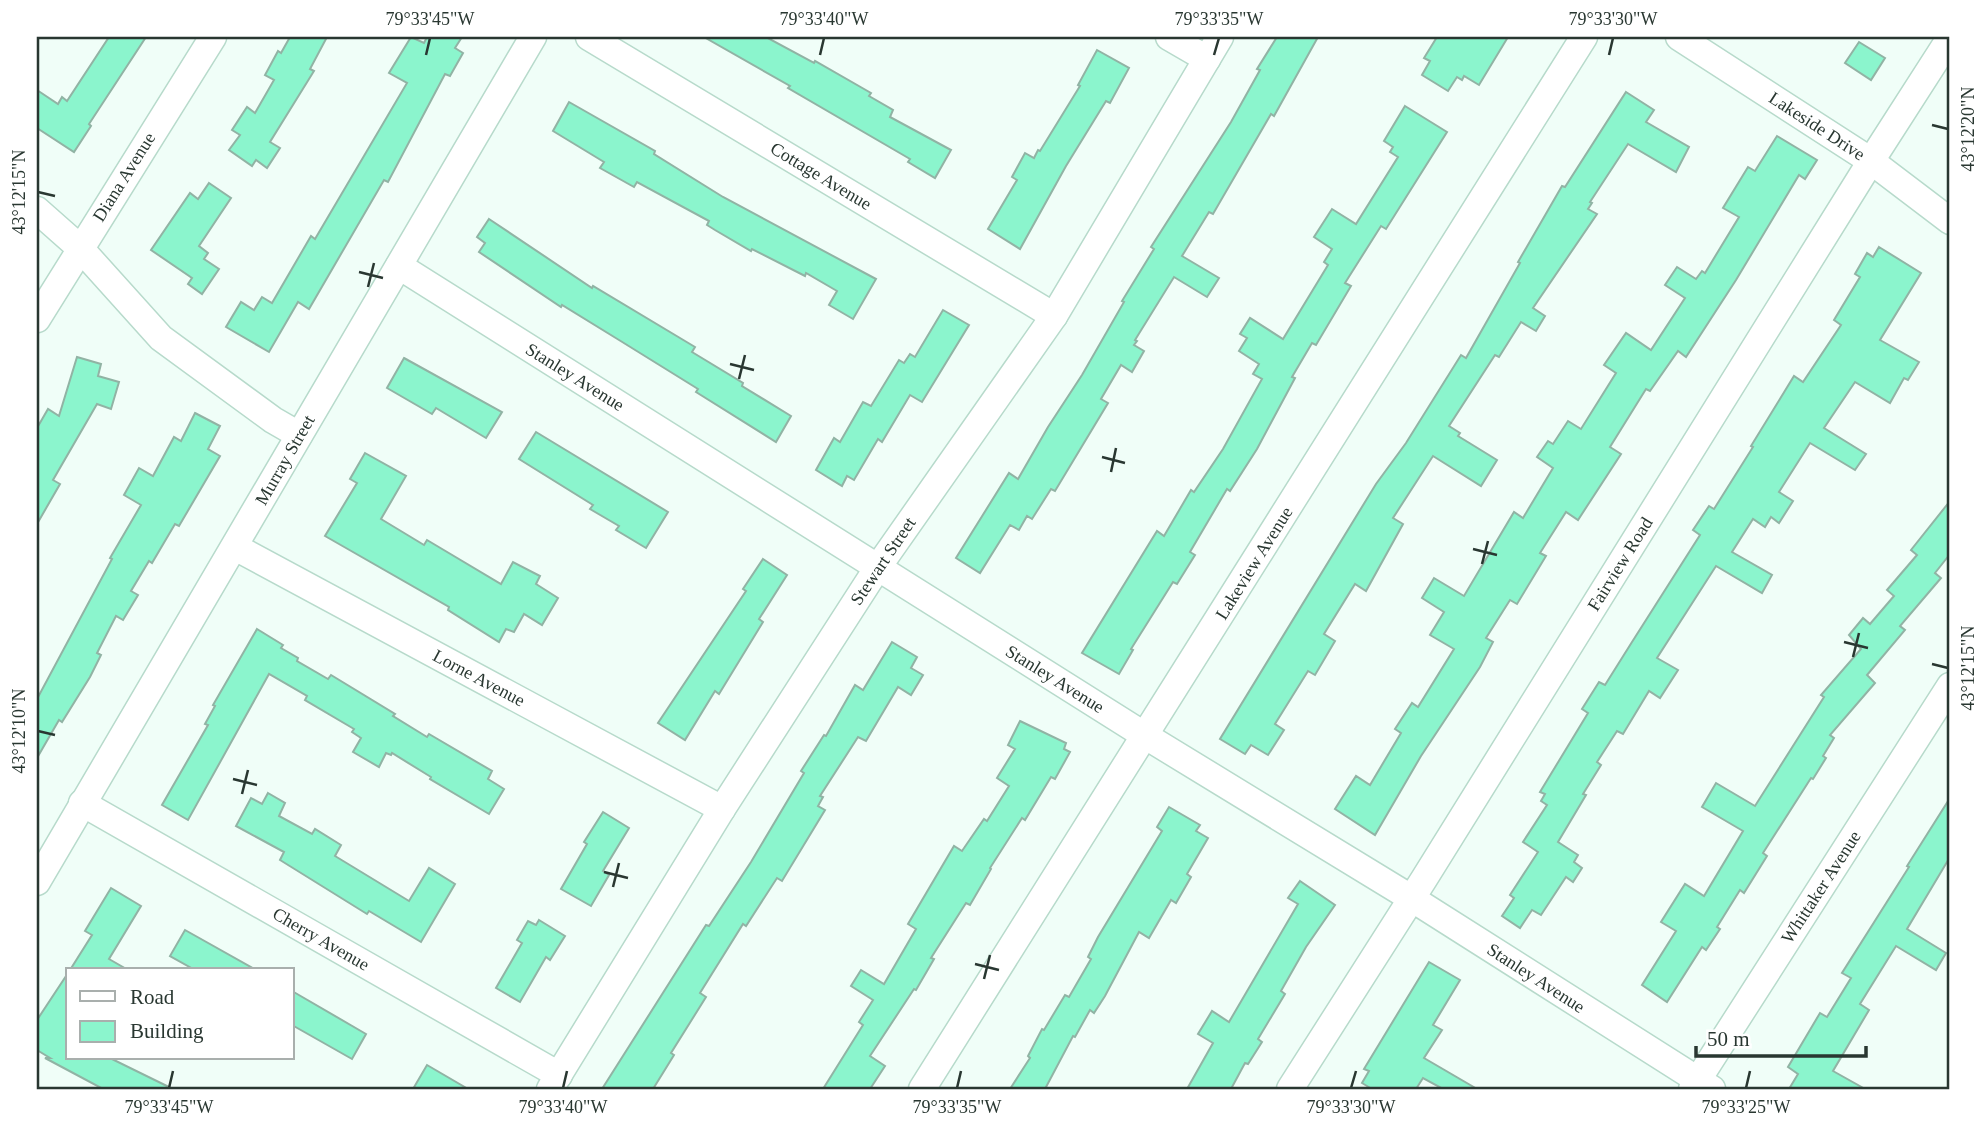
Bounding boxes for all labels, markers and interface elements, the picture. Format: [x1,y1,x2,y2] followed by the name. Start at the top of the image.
[386,9,474,29] text: 79°33'45"W
[780,9,868,29] text: 79°33'40"W
[1175,9,1263,29] text: 79°33'35"W
[1569,9,1657,29] text: 79°33'30"W
[1958,87,1978,171] text: 43°12'20"N
[1765,88,1869,164] street label: Lakeside Drive
[89,129,159,225] street label: Diana Avenue
[767,138,875,214] street label: Cottage Avenue
[9,150,29,234] text: 43°12'15"N
[522,339,628,415] street label: Stanley Avenue
[251,411,319,509] street label: Murray Street
[1211,503,1297,623] street label: Lakeview Avenue
[846,513,920,609] street label: Stewart Street
[1583,514,1657,614] street label: Fairview Road
[1958,626,1978,710] text: 43°12'15"N
[1002,641,1108,717] street label: Stanley Avenue
[430,645,528,711] street label: Lorne Avenue
[9,689,29,773] text: 43°12'10"N
[1777,827,1865,947] street label: Whittaker Avenue
[269,903,373,975] street label: Cherry Avenue
[1484,939,1588,1017] street label: Stanley Avenue
[66,968,294,1060] legend
[130,985,175,1009] text: Road
[1696,1014,1866,1058] scale bar
[130,1019,204,1043] text: Building
[1707,1027,1750,1051] text: 50 m
[125,1097,213,1117] text: 79°33'45"W
[519,1097,607,1117] text: 79°33'40"W
[913,1097,1001,1117] text: 79°33'35"W
[1307,1097,1395,1117] text: 79°33'30"W
[1702,1097,1790,1117] text: 79°33'25"W

